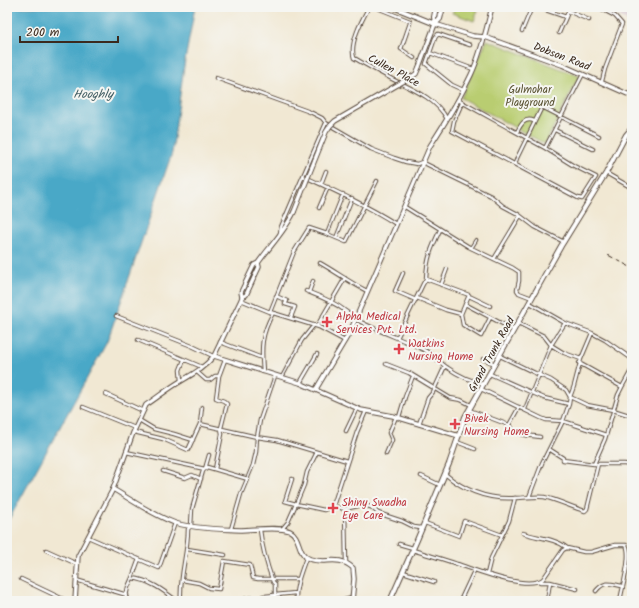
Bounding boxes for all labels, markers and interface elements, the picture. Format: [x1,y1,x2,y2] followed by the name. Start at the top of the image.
[20,18,118,44] scale bar
[26,23,60,42] text: 200 m
[530,38,593,76] street label: Dobson Road
[365,50,423,92] street label: Cullen Place
[505,81,555,112] park label: Gulmohar Playground
[73,85,115,104] water label: Hooghly
[336,308,417,339] place label: Alpha Medical Services Pvt. Ltd.
[464,313,520,395] street label: Grand Trunk Road
[321,316,333,328] marker: Alpha Medical Services Pvt. Ltd.
[408,335,473,366] place label: Watkins Nursing Home
[393,343,405,355] marker: Watkins Nursing Home
[464,410,529,441] place label: Bivek Nursing Home
[449,418,461,430] marker: Bivek Nursing Home
[342,494,407,525] place label: Shiny Swadha Eye Care
[327,502,339,514] marker: Shiny Swadha Eye Care

